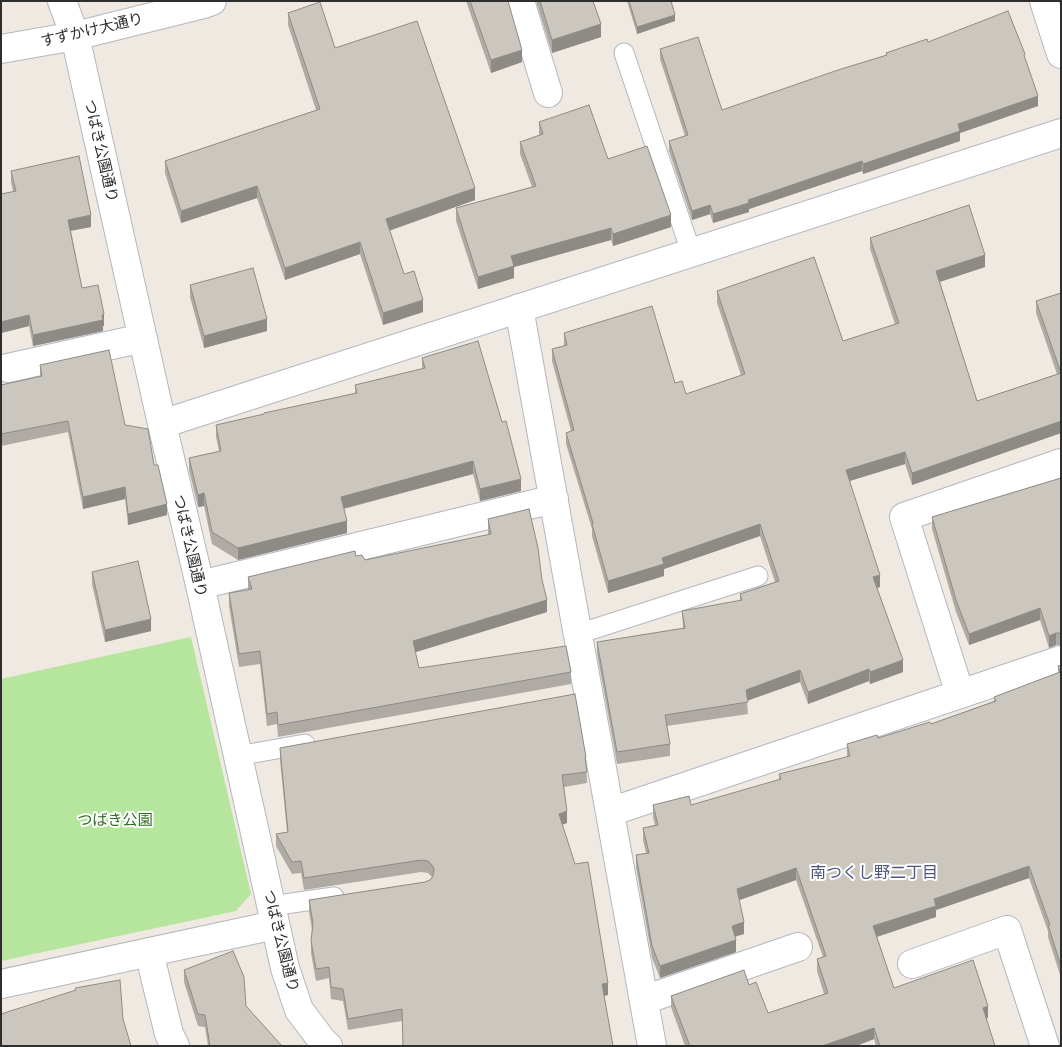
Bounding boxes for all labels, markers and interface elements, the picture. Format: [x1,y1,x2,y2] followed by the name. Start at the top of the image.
[39,9,145,51] street label: すずかけ大通り
[80,98,122,204] street label: つばき公園通り
[169,493,211,599] street label: つばき公園通り
[78,811,152,829] park label: つばき公園
[810,863,938,883] district label: 南つくし野二丁目
[260,888,302,994] street label: つばき公園通り

